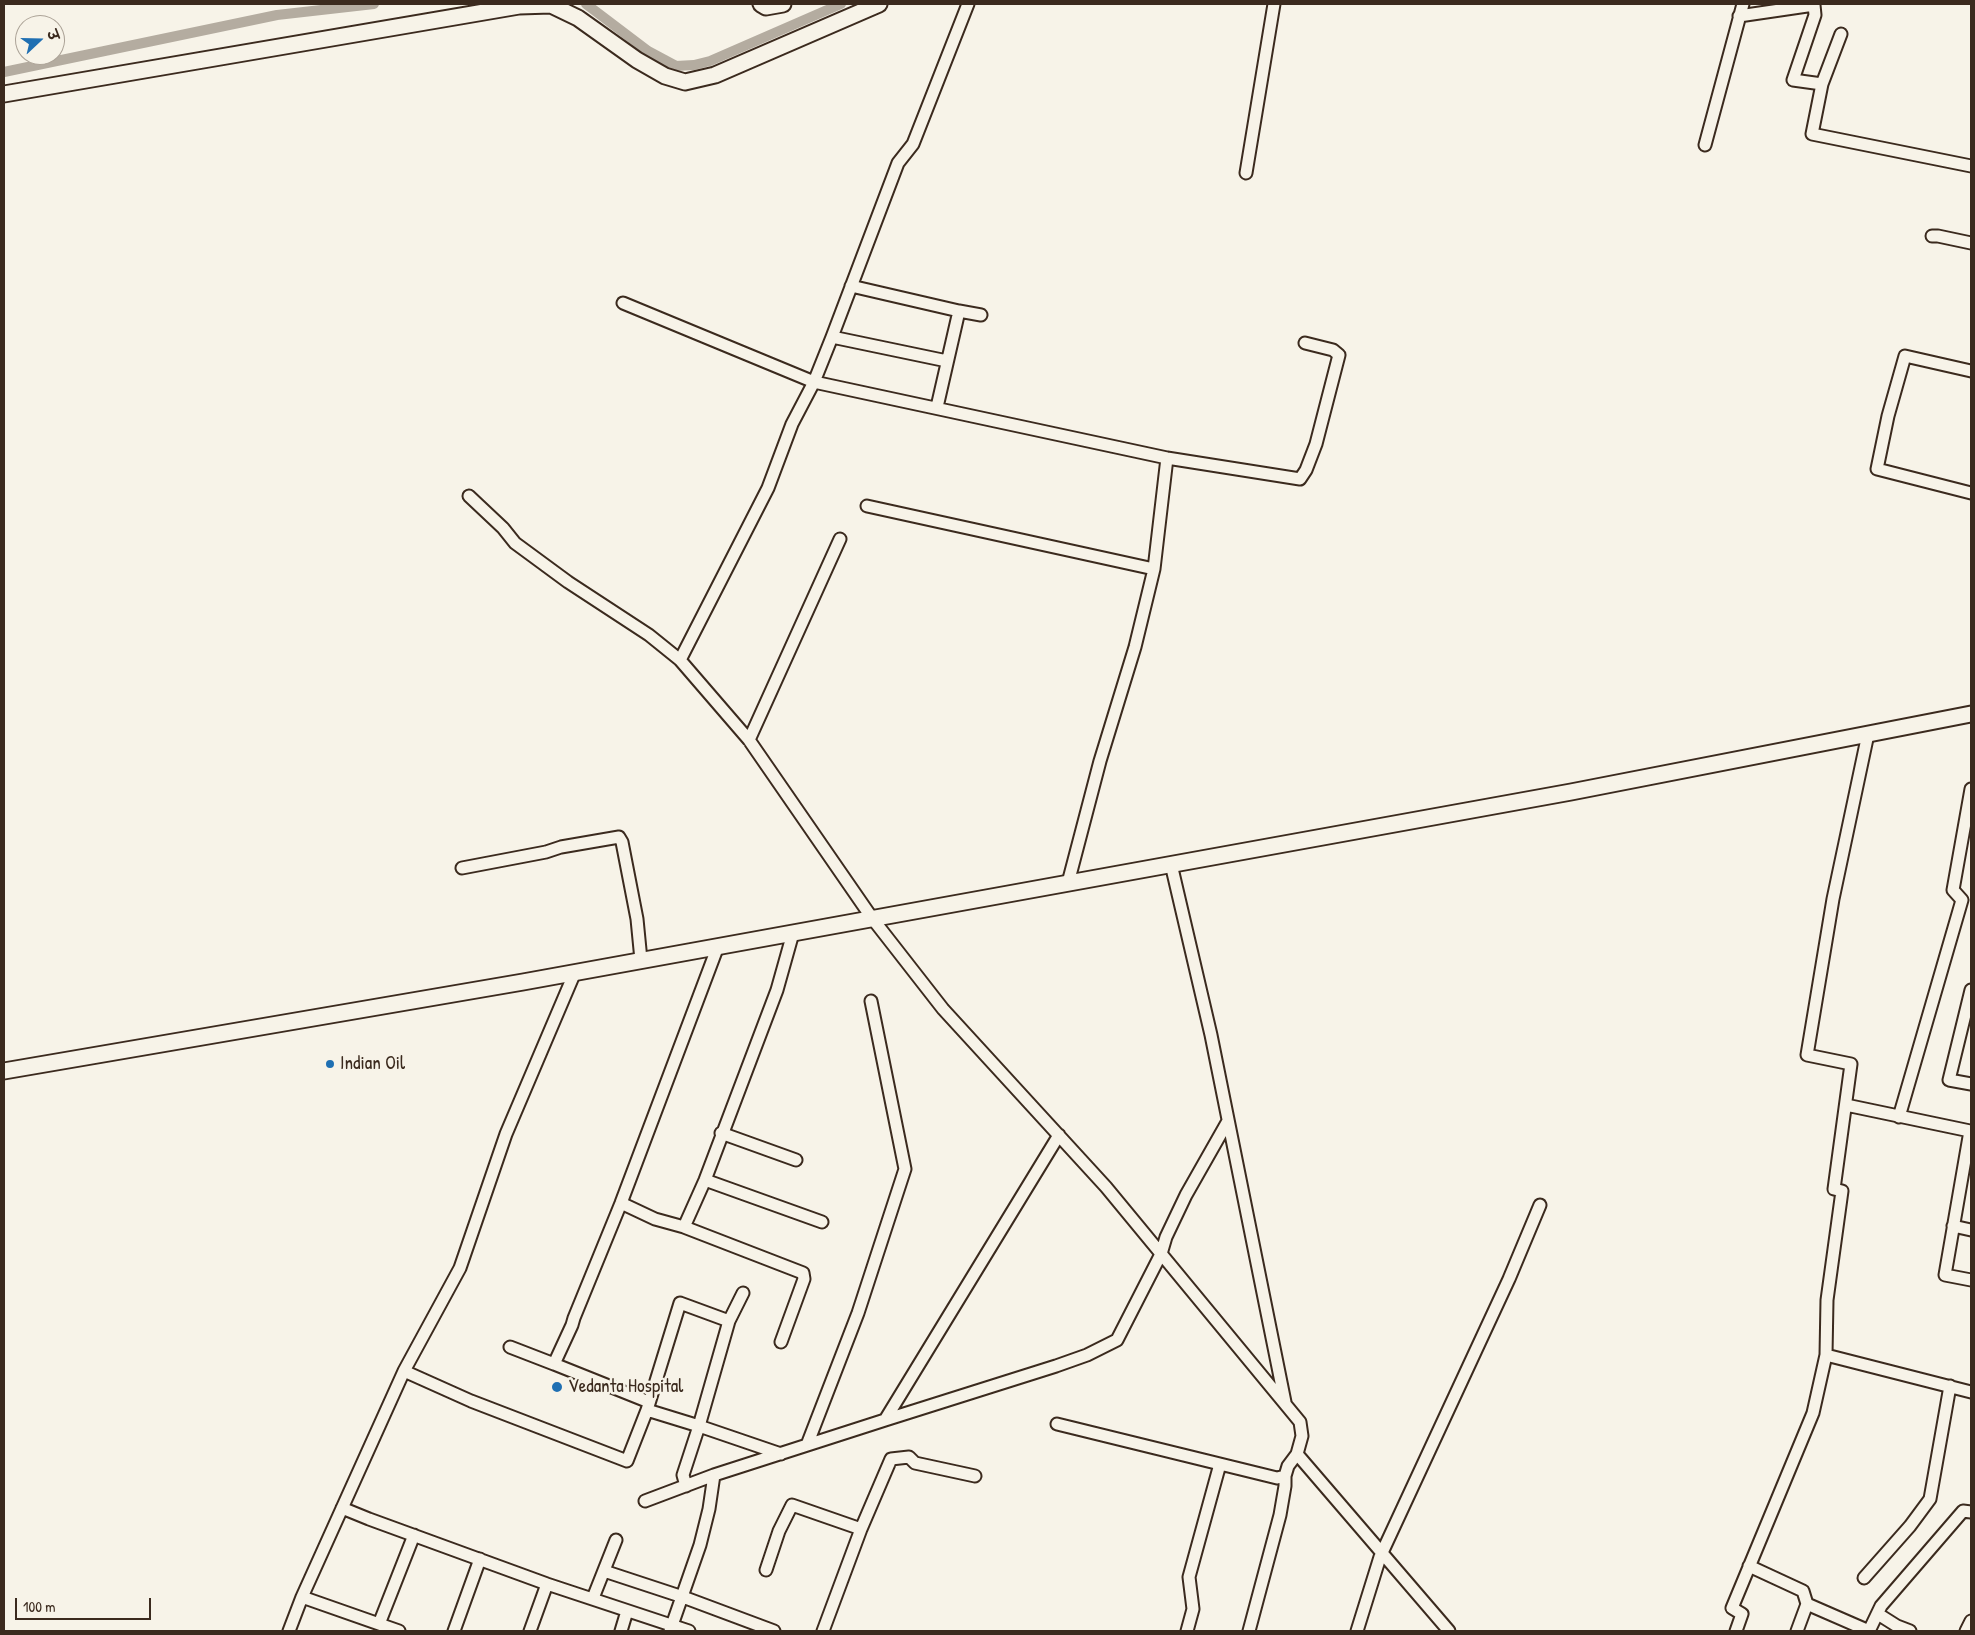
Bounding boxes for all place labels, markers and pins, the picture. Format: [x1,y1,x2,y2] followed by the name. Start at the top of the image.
[340,1053,405,1075] place label: Indian Oil
[324,1058,336,1070] marker: Indian Oil
[568,1376,683,1398] place label: Vedanta Hospital
[550,1380,564,1394] marker: Vedanta Hospital

